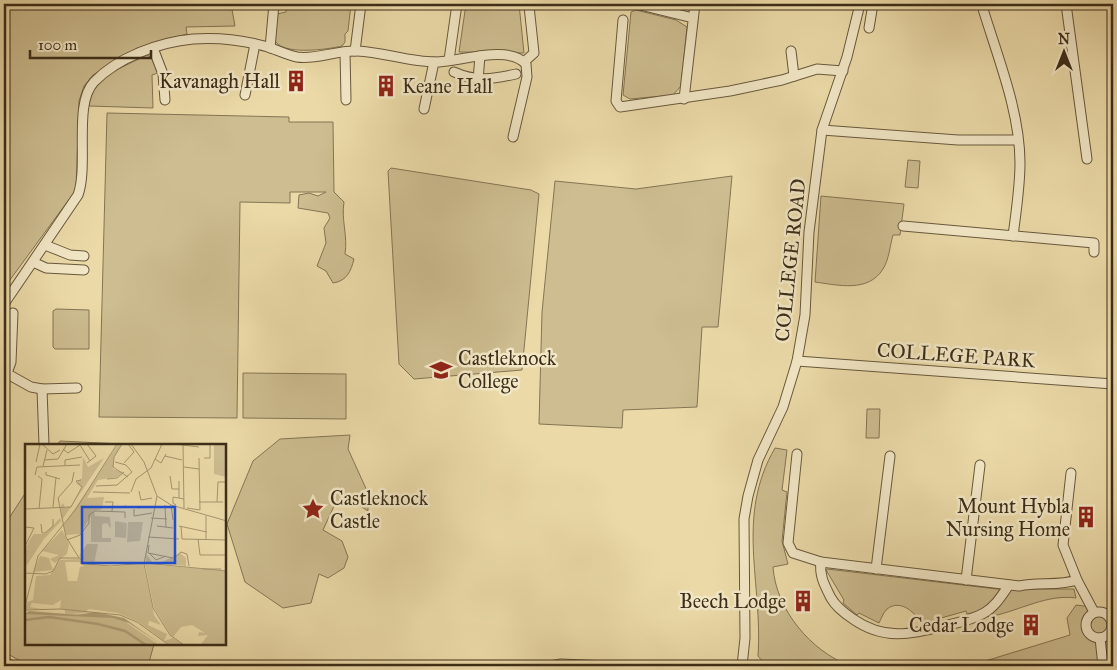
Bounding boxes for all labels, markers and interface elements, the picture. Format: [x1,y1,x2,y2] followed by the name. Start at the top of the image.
[30,28,151,60] scale bar
[1040,28,1090,78] north arrow
[1058,31,1070,48] text: N
[38,36,78,54] text: 100 m
[283,68,309,94] building icon: Kavanagh Hall
[159,69,281,94] place label: Kavanagh Hall
[373,73,399,99] building icon: Keane Hall
[402,74,493,98] place label: Keane Hall
[770,177,810,343] street label: COLLEGE ROAD
[876,338,1037,373] street label: COLLEGE PARK
[458,346,557,394] place label: Castleknock College
[428,357,454,383] school or university icon: Castleknock College
[25,444,226,645] inset map
[330,486,429,533] place label: Castleknock Castle
[946,494,1071,542] place label: Mount Hybla Nursing Home
[300,496,326,522] place icon: Castleknock Castle
[1073,504,1099,530] building icon: Mount Hybla Nursing Home
[790,588,816,614] building icon: Beech Lodge
[680,589,786,614] place label: Beech Lodge
[1018,612,1044,638] building icon: Cedar Lodge
[909,613,1014,638] place label: Cedar Lodge

